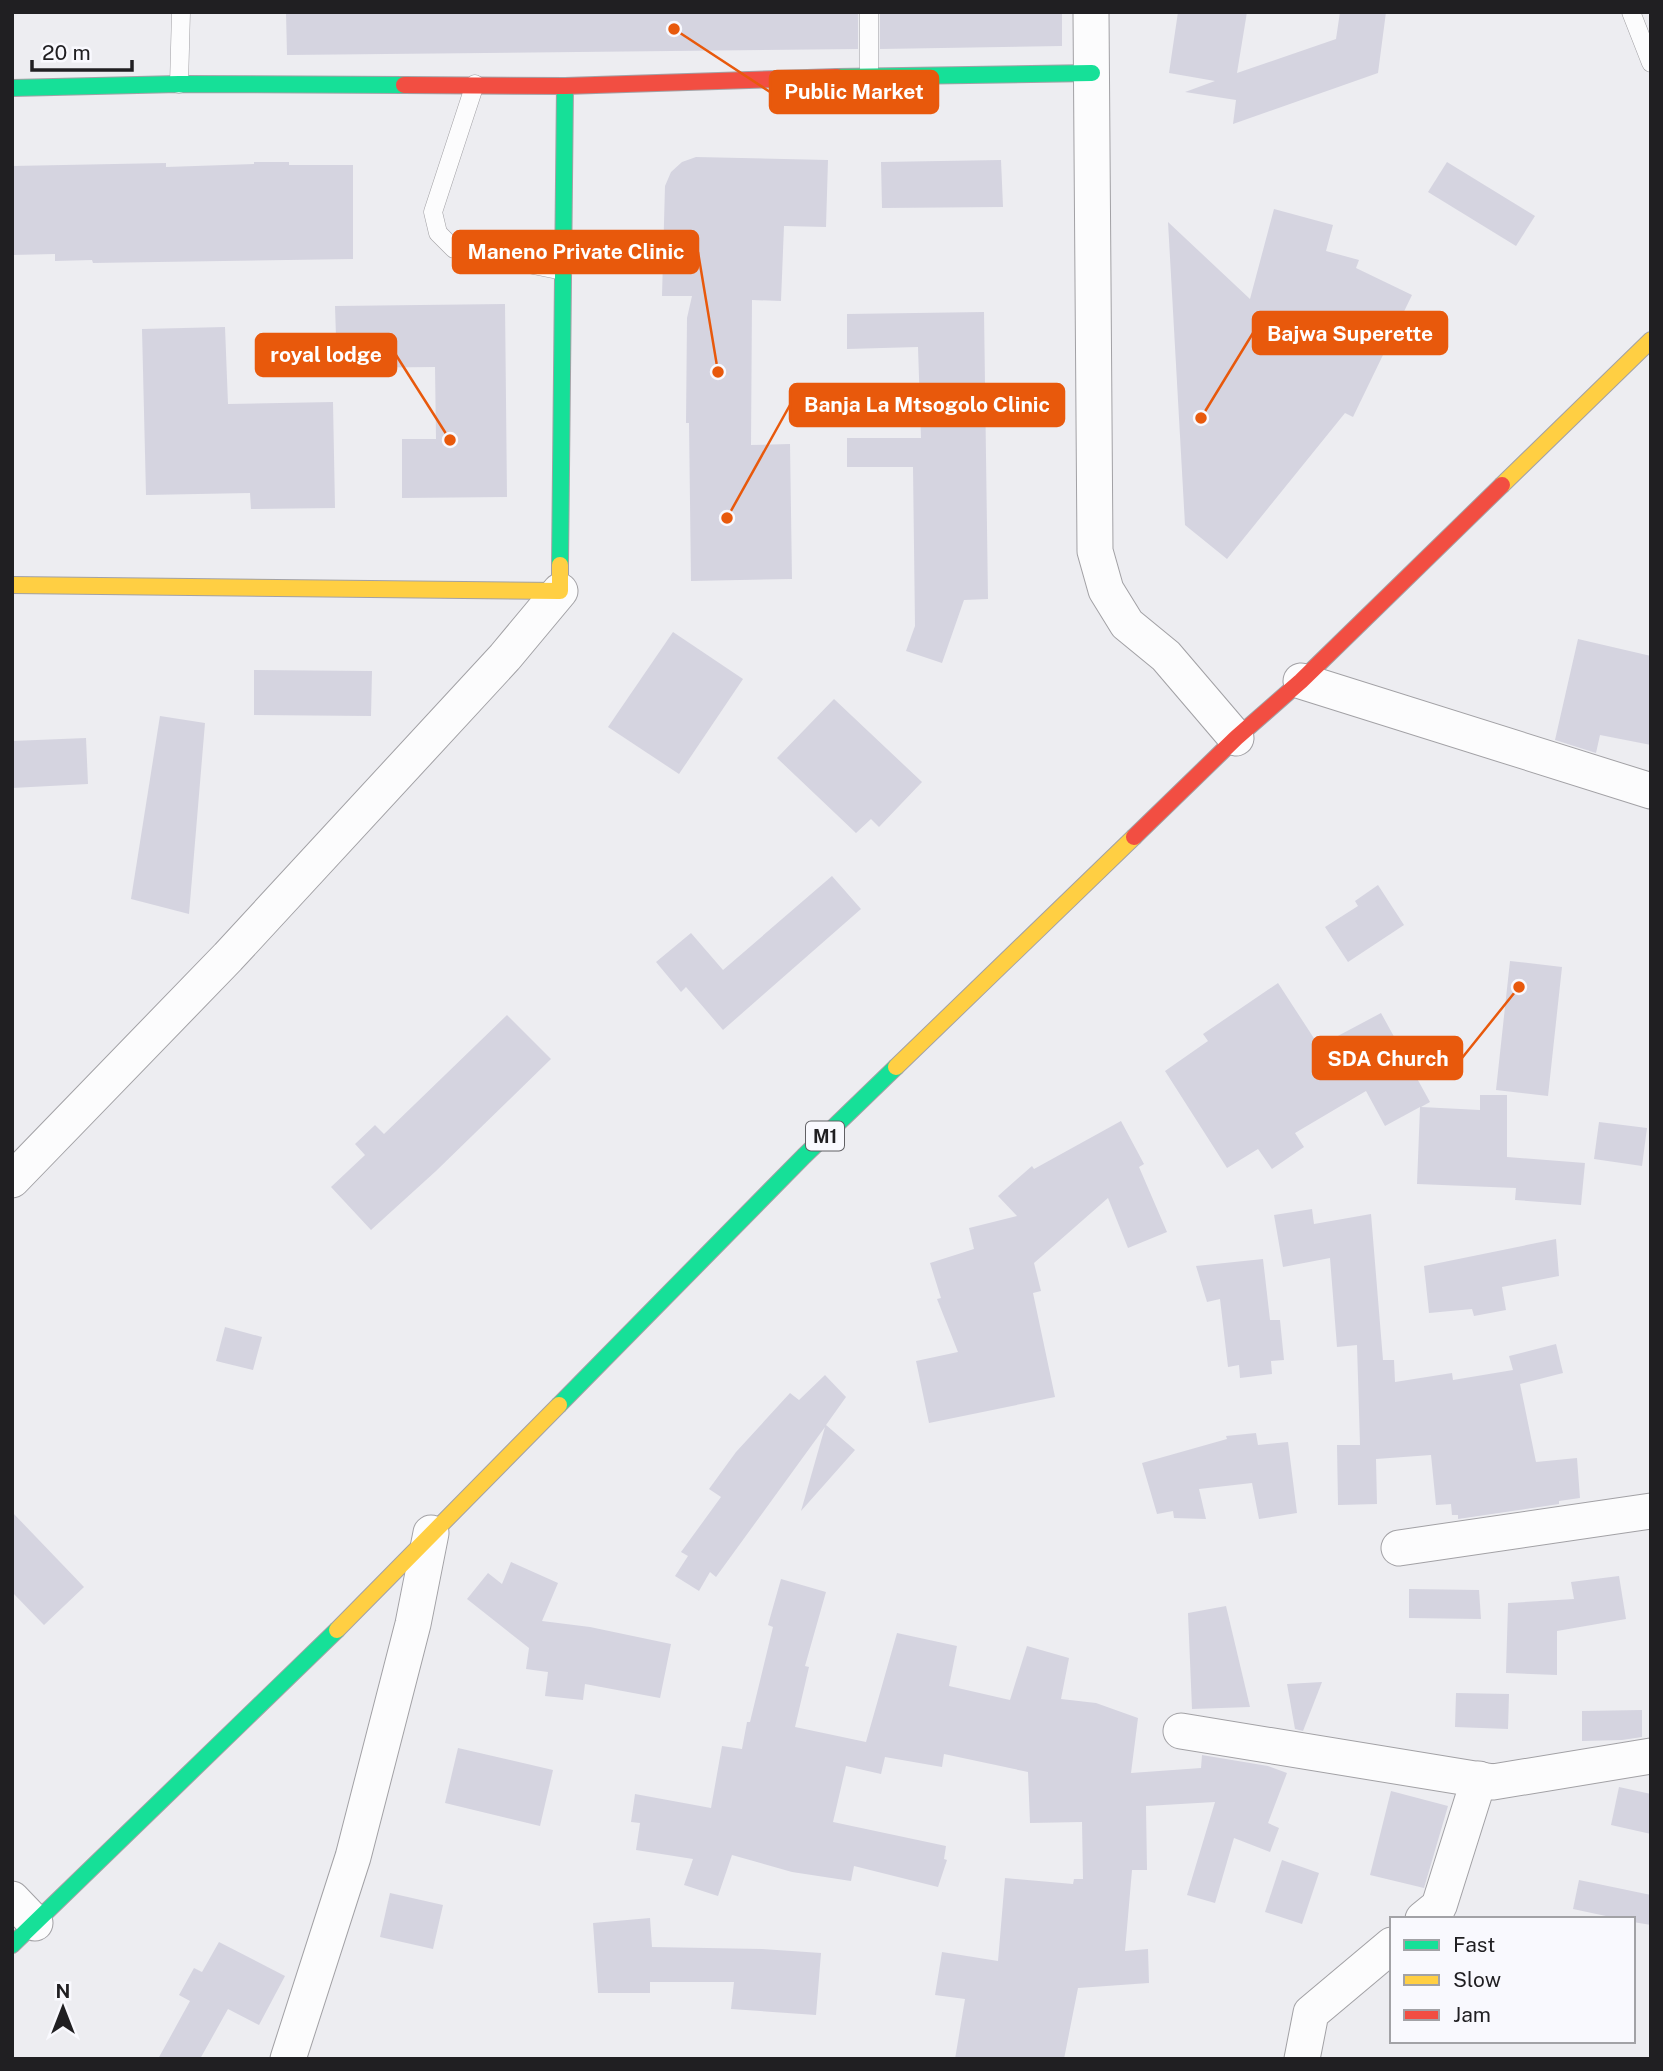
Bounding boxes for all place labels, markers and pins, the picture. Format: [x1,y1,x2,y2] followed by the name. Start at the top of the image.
[770,71,938,113] callout: Public Market
[453,231,698,273] callout: Maneno Private Clinic
[1253,312,1447,354] callout: Bajwa Superette
[256,334,396,376] callout: royal lodge
[790,384,1064,426] callout: Banja La Mtsogolo Clinic
[1313,1037,1462,1079] callout: SDA Church

